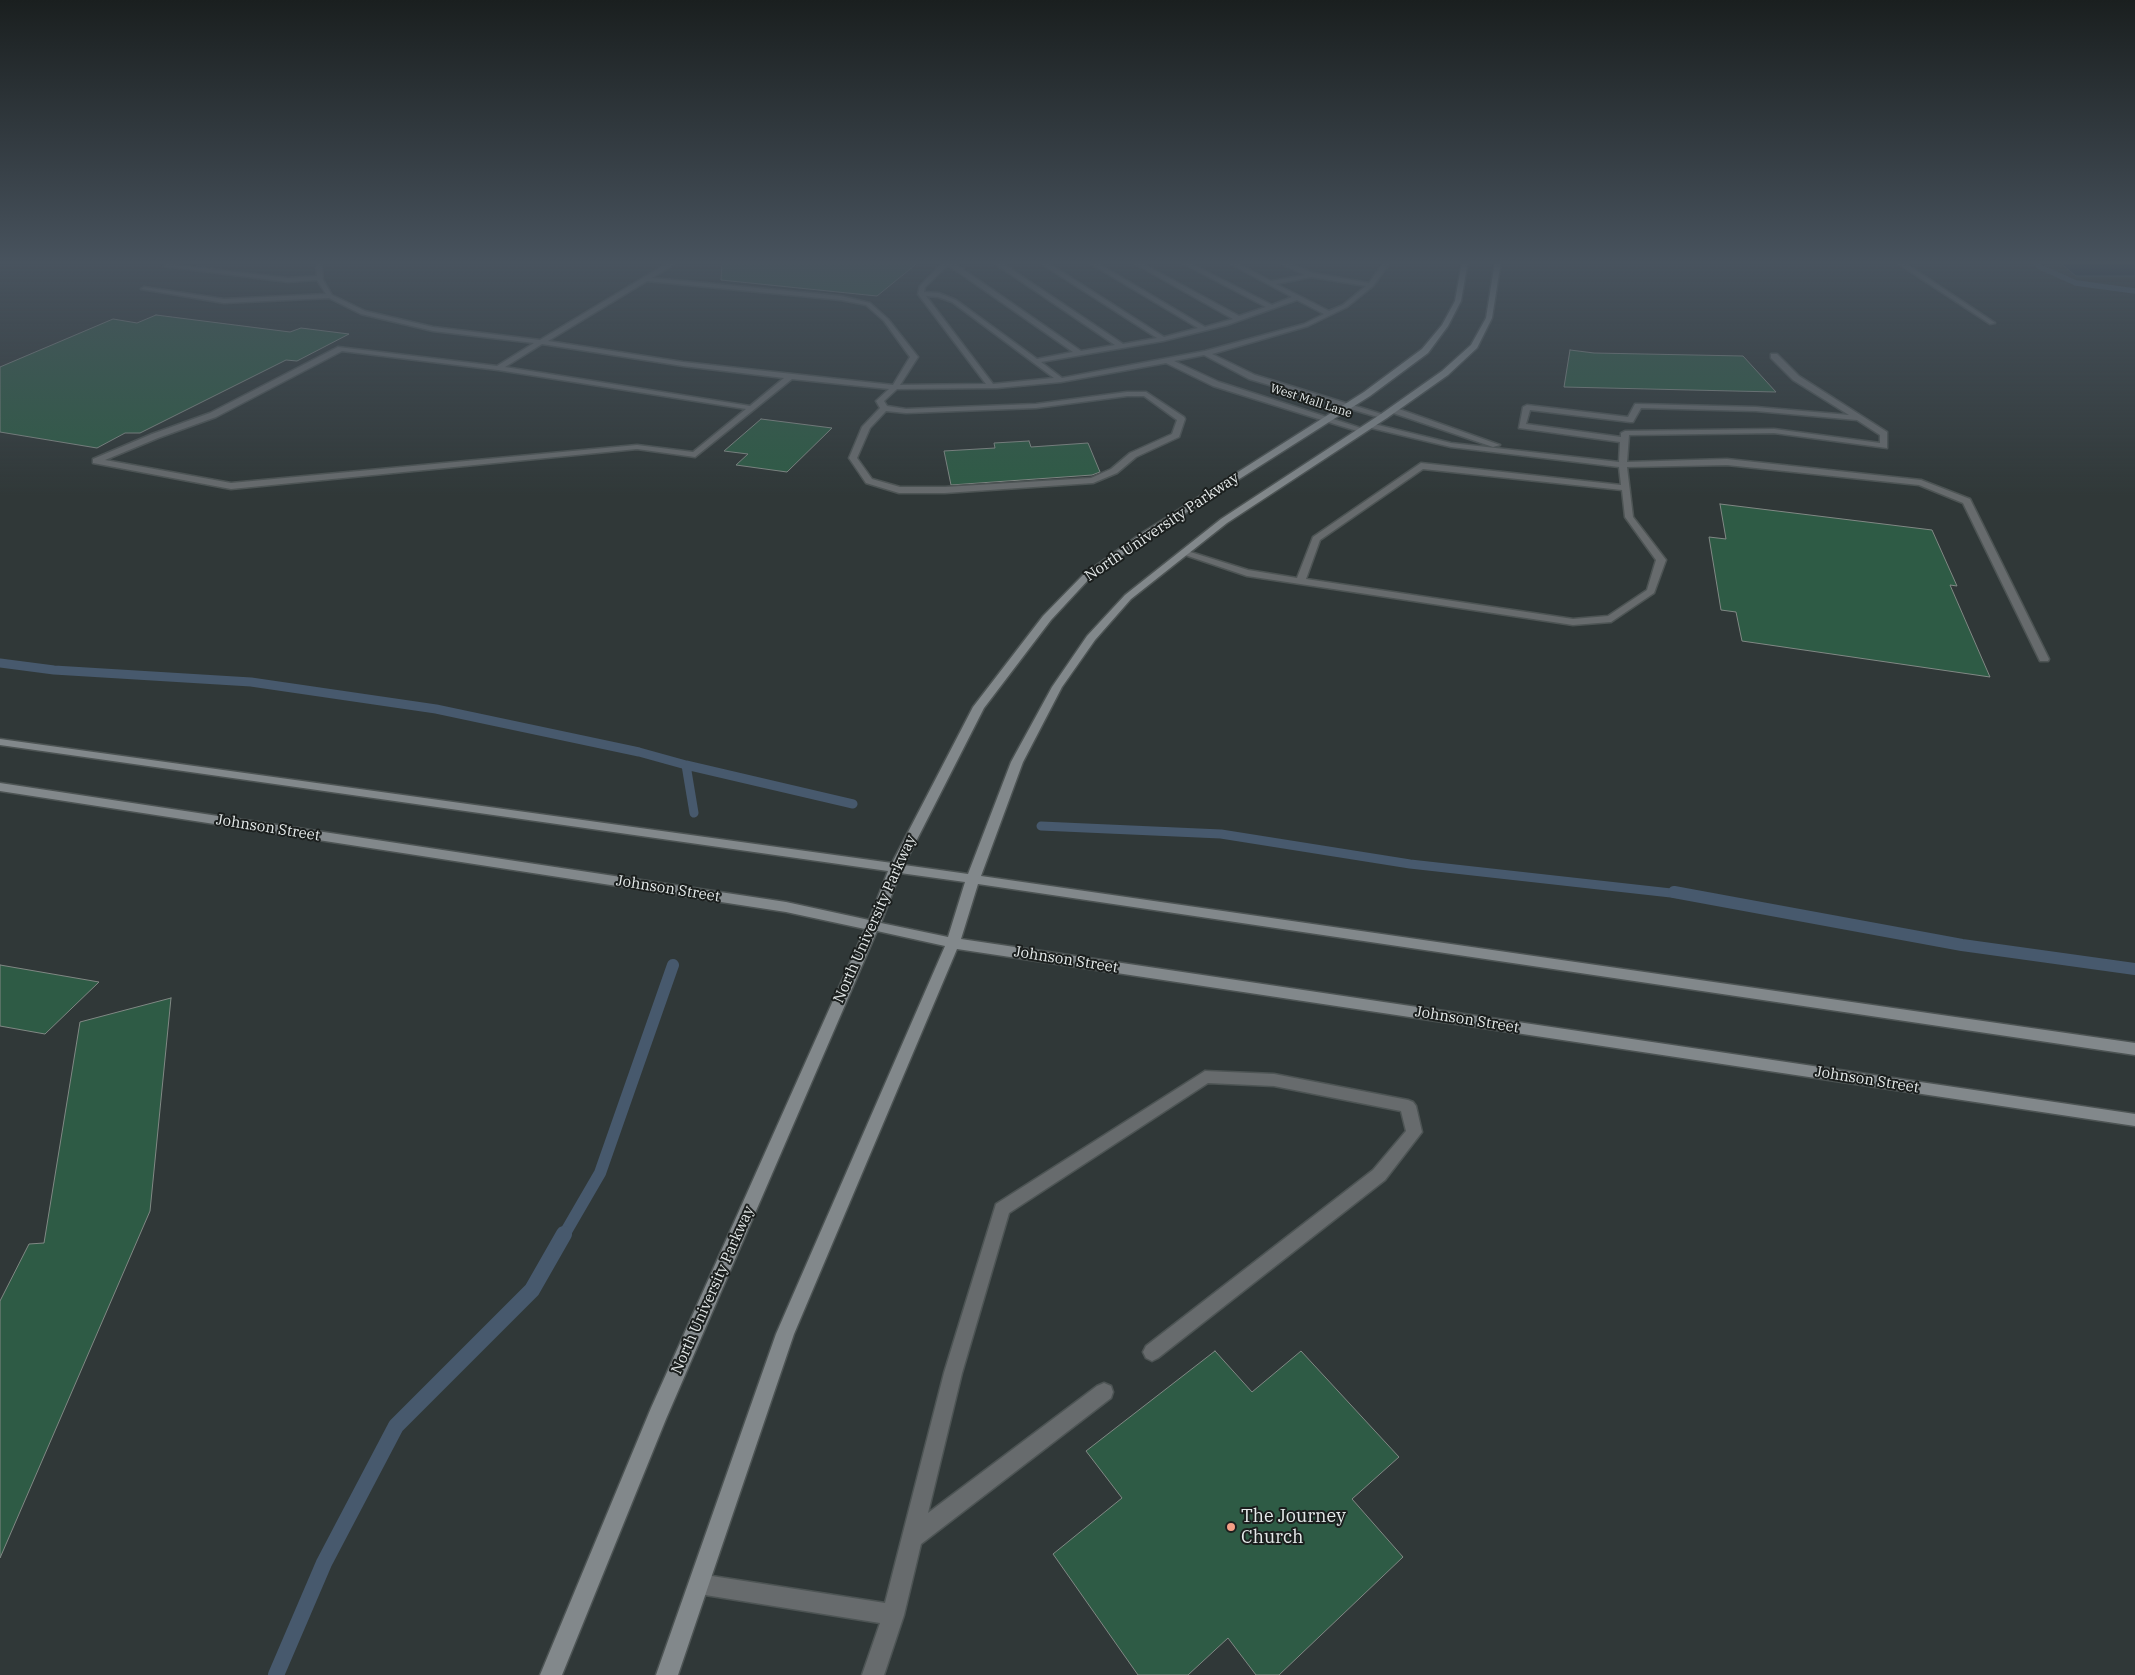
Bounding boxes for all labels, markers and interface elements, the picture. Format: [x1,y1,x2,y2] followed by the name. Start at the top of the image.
[1268,381,1354,421] street label: West Mall Lane
[1082,469,1242,585] street label: North University Parkway
[215,811,321,845] street label: Johnson Street
[830,832,920,1006] street label: North University Parkway
[615,872,721,906] street label: Johnson Street
[1013,943,1119,977] street label: Johnson Street
[1414,1003,1520,1037] street label: Johnson Street
[1814,1063,1920,1097] street label: Johnson Street
[668,1203,758,1377] street label: North University Parkway
[1241,1506,1346,1548] place label: The Journey Church
[1225,1521,1237,1533] marker: The Journey Church

